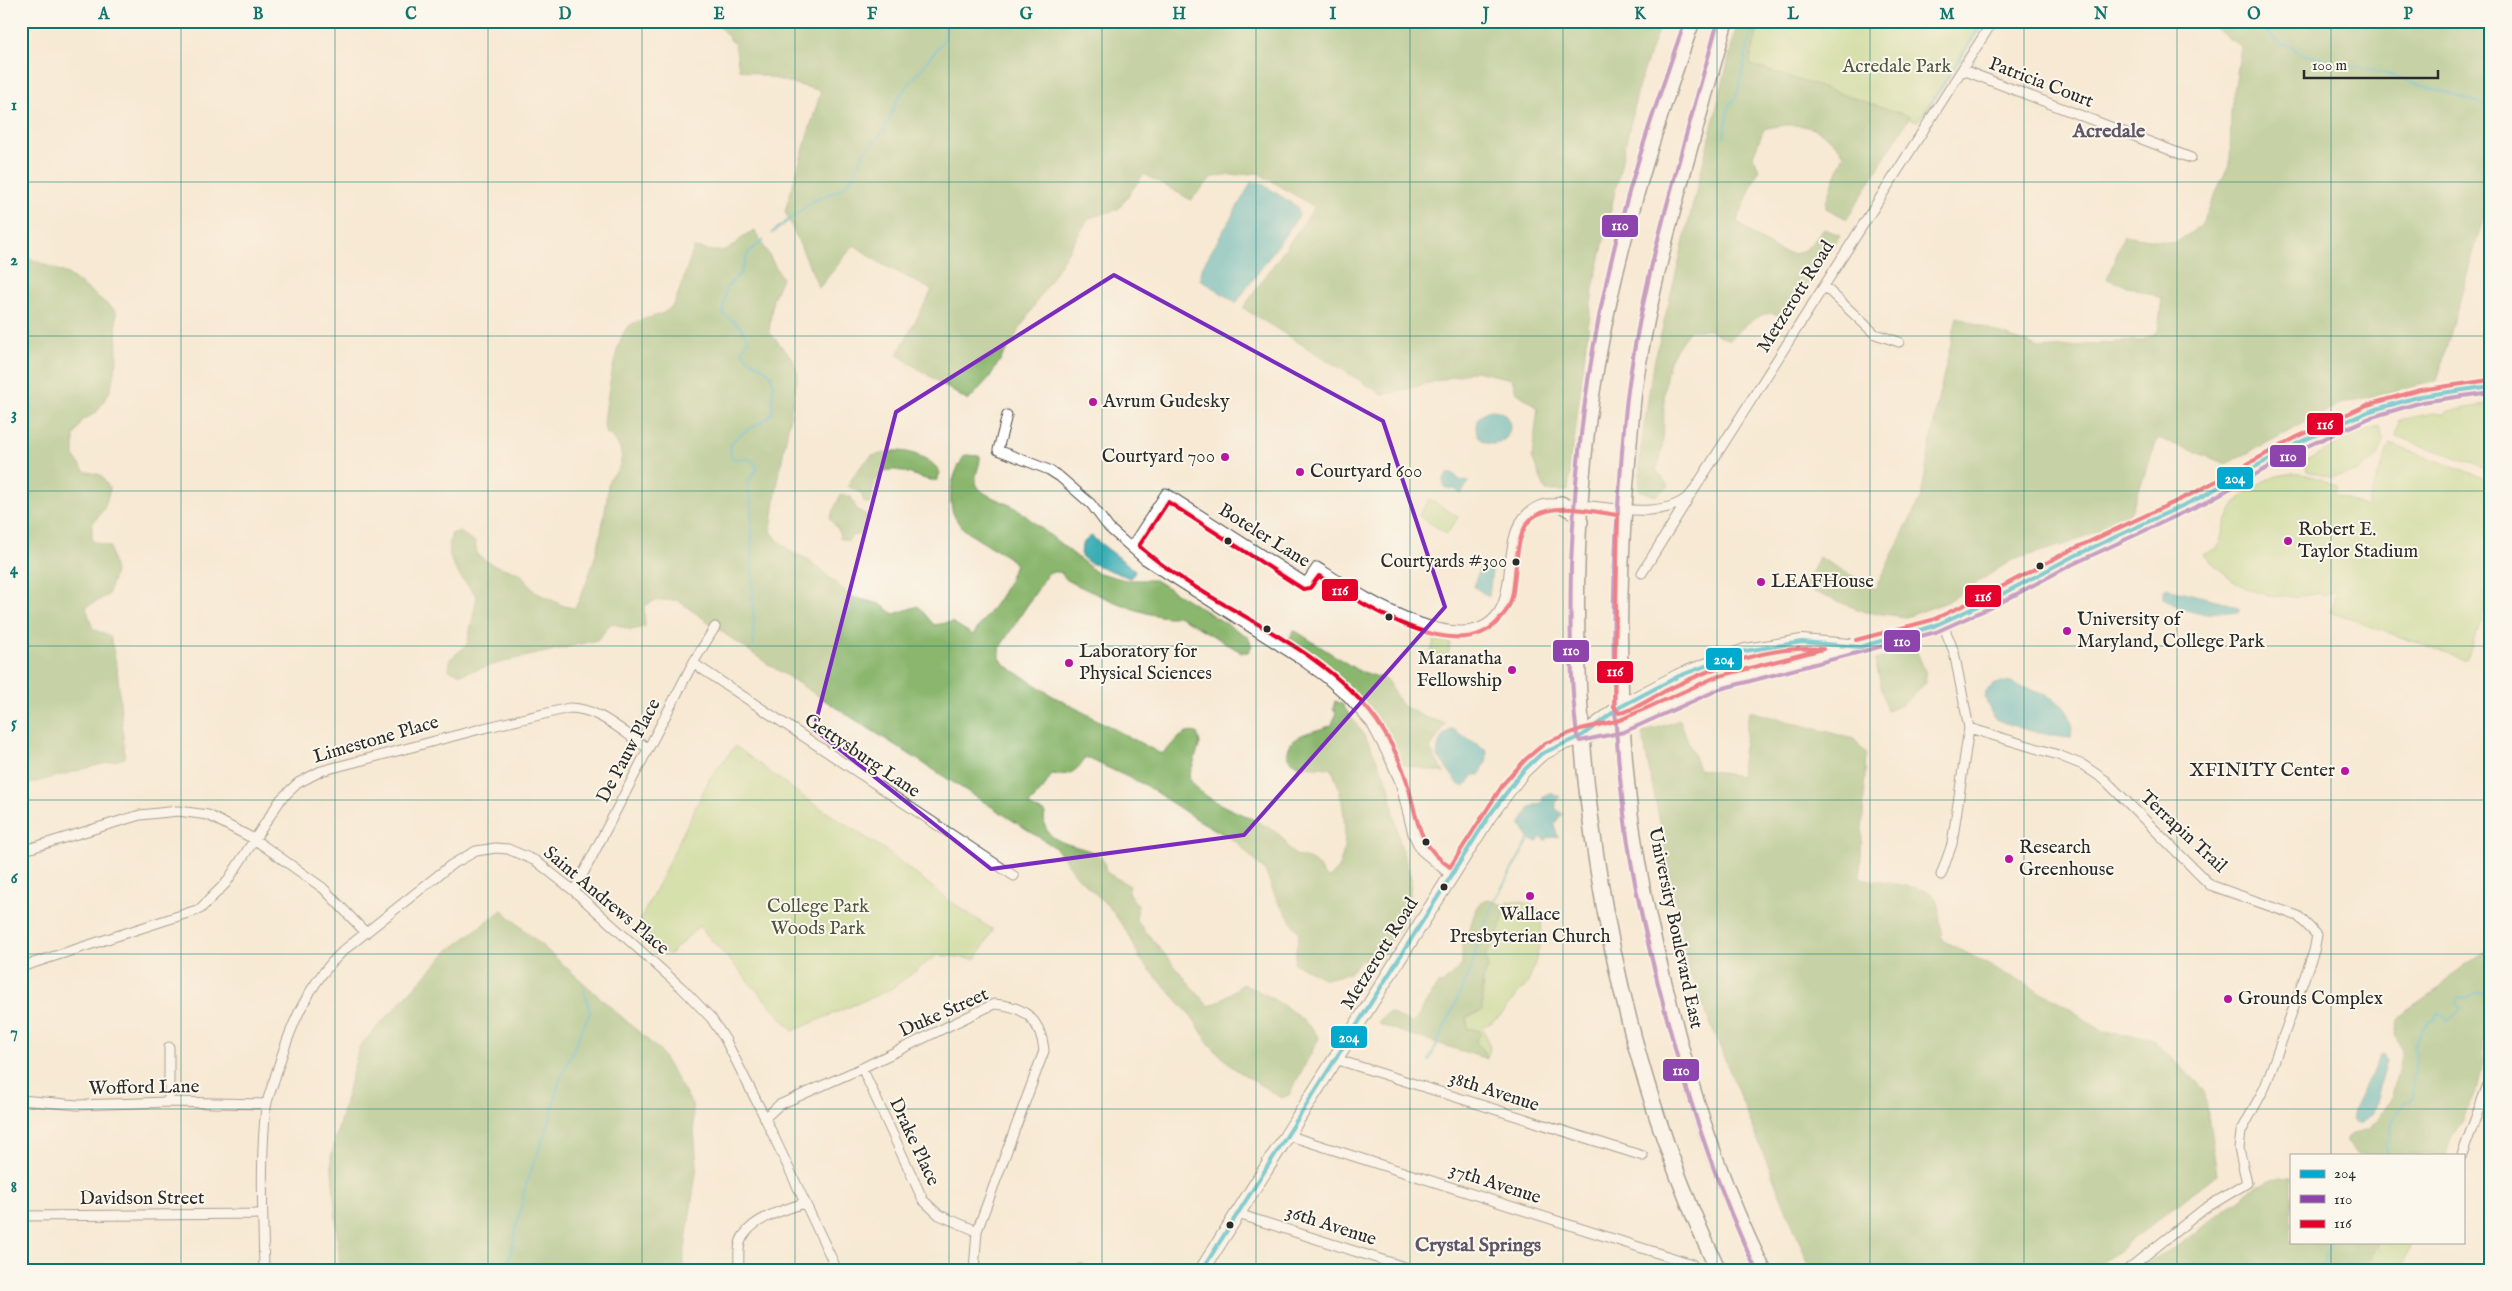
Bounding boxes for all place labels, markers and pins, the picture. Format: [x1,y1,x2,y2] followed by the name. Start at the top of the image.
[1102,390,1230,414] place label: Avrum Gudesky
[1087,396,1099,408] marker: Avrum Gudesky
[1102,445,1215,469] place label: Courtyard 700
[1219,451,1231,463] marker: Courtyard 700
[1310,460,1422,484] place label: Courtyard 600
[1294,466,1306,478] marker: Courtyard 600
[2298,518,2418,564] place label: Robert E. Taylor Stadium
[2282,535,2294,547] marker: Robert E. Taylor Stadium
[1223,536,1233,546] unlabelled marker
[1381,551,1507,574] place label: Courtyards #300
[1511,557,1521,567] marker: Courtyards #300
[2035,561,2045,571] unlabelled marker
[1771,570,1874,594] place label: LEAFHouse
[1755,576,1767,588] marker: LEAFHouse
[2077,608,2265,654] place label: University of Maryland, College Park
[1384,612,1394,622] unlabelled marker
[1262,624,1272,634] unlabelled marker
[2061,625,2073,637] marker: University of Maryland, College Park
[1079,640,1212,686] place label: Laboratory for Physical Sciences
[1416,647,1503,693] place label: Maranatha Fellowship
[1063,657,1075,669] marker: Laboratory for Physical Sciences
[1506,664,1518,676] marker: Maranatha Fellowship
[2189,759,2335,783] place label: XFINITY Center
[2339,765,2351,777] marker: XFINITY Center
[2019,836,2114,882] place label: Research Greenhouse
[1421,837,1431,847] unlabelled marker
[2003,853,2015,865] marker: Research Greenhouse
[1439,882,1449,892] unlabelled marker
[1524,890,1536,902] marker: Wallace Presbyterian Church
[1449,903,1611,949] place label: Wallace Presbyterian Church
[2238,987,2383,1011] place label: Grounds Complex
[2222,993,2234,1005] marker: Grounds Complex
[1225,1220,1235,1230] unlabelled marker

